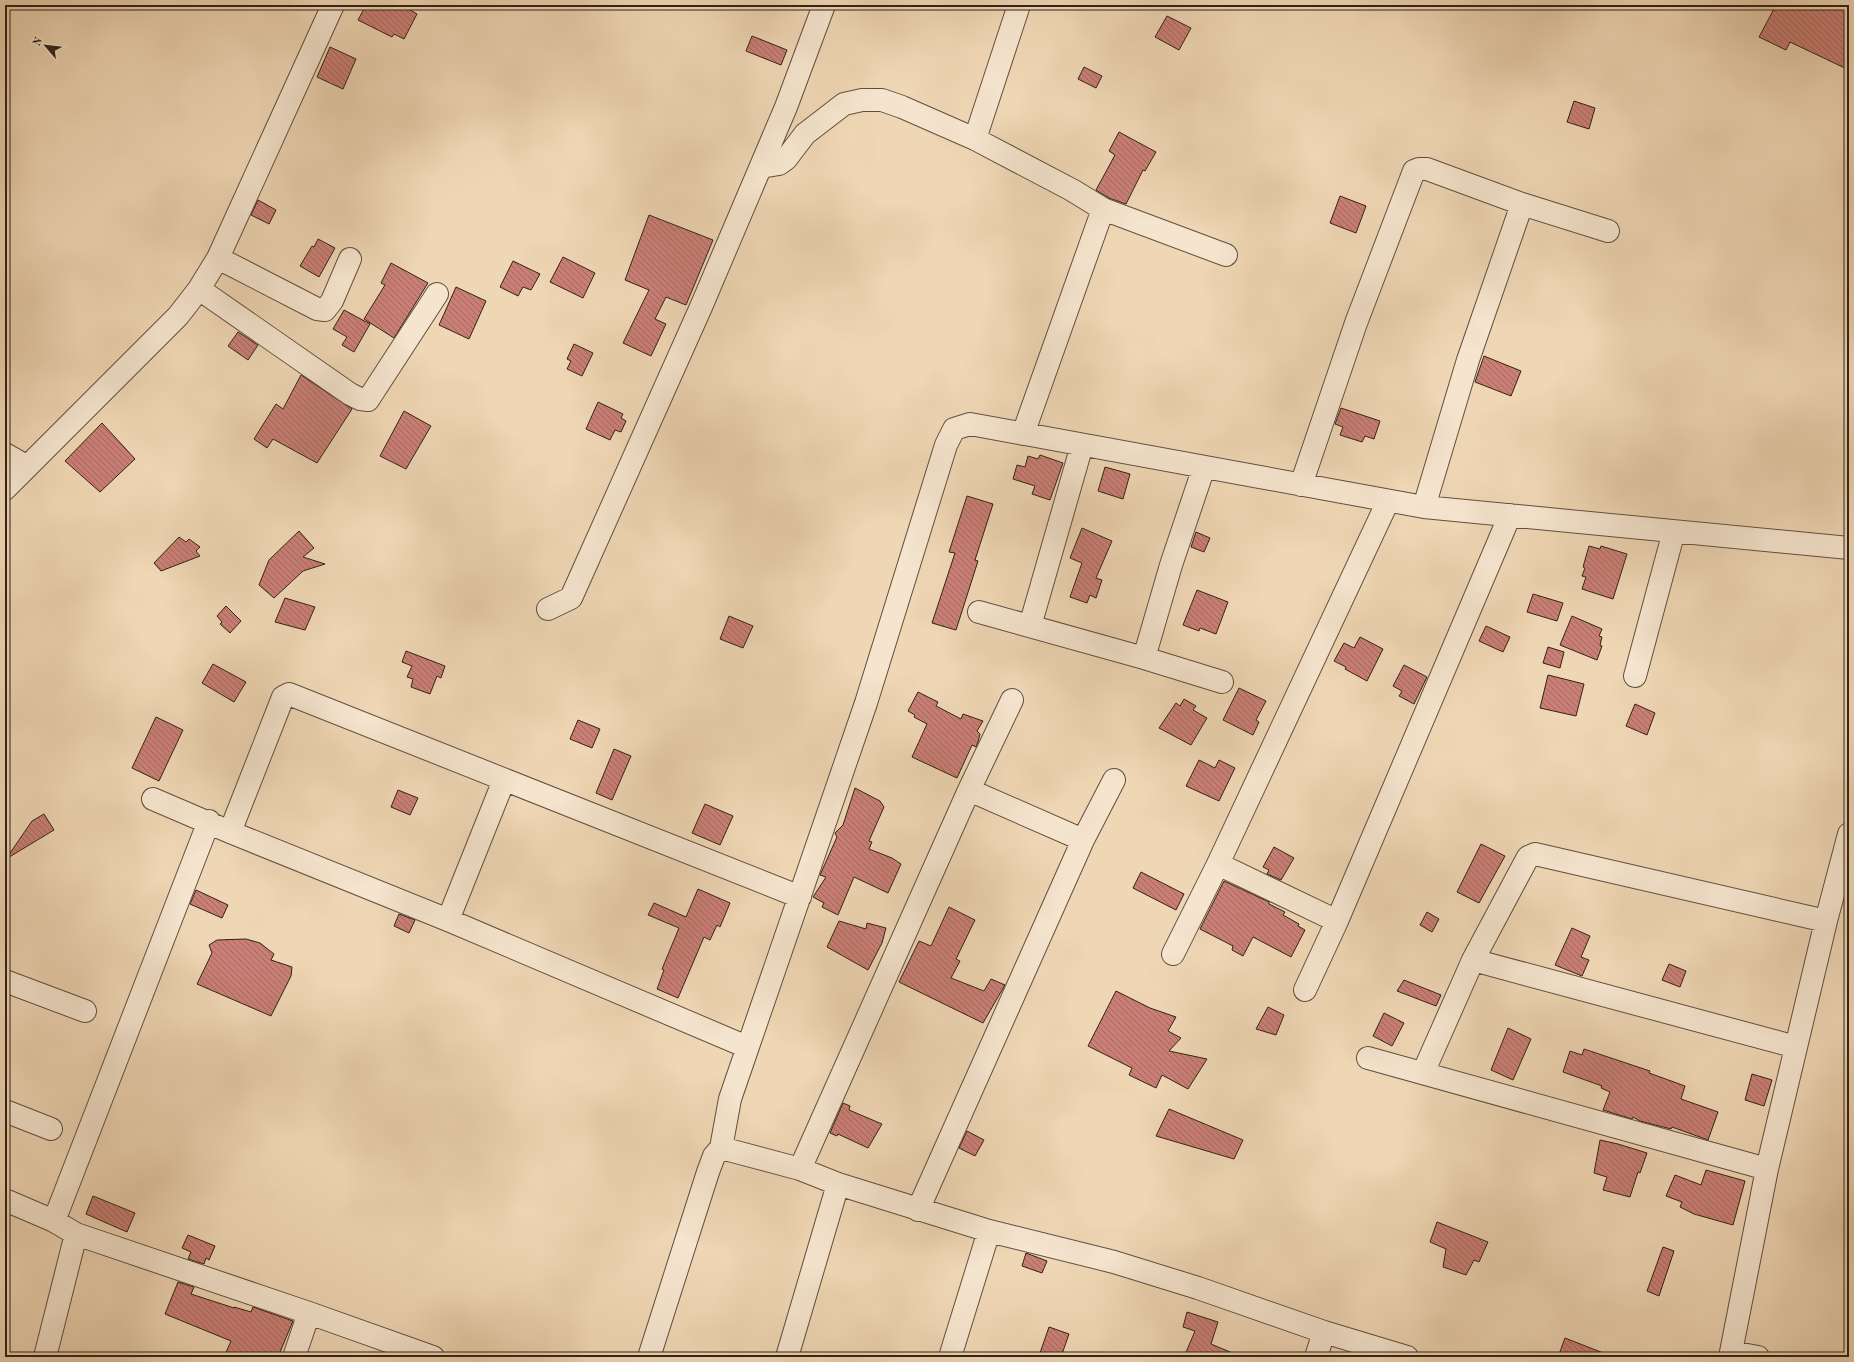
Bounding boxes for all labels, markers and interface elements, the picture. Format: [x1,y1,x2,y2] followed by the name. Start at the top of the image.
[26,26,66,66] north arrow
[32,35,46,48] text: N

